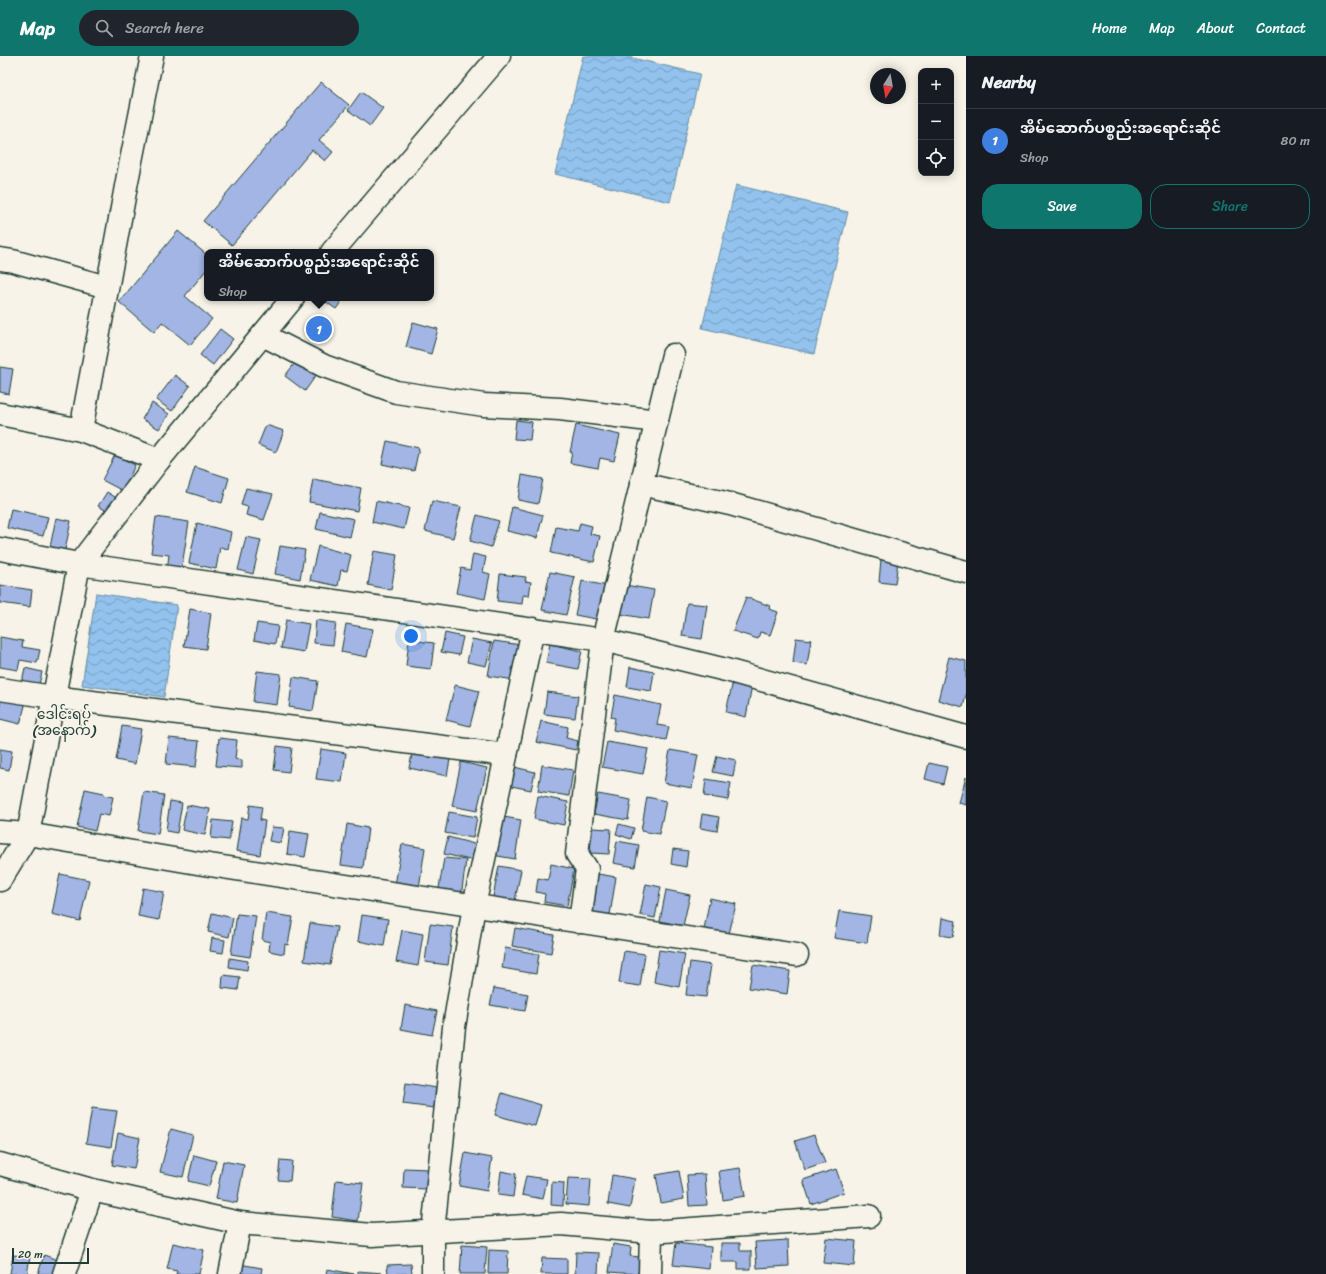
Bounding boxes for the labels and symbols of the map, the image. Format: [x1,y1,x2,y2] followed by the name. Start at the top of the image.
[870,68,906,104] north arrow
[306,314,332,344] pin: 1
[401,626,421,646] your location
[32,702,97,743] district label: ဒေါင်းရပ် (အနောက်)
[12,1246,89,1265] scale bar

